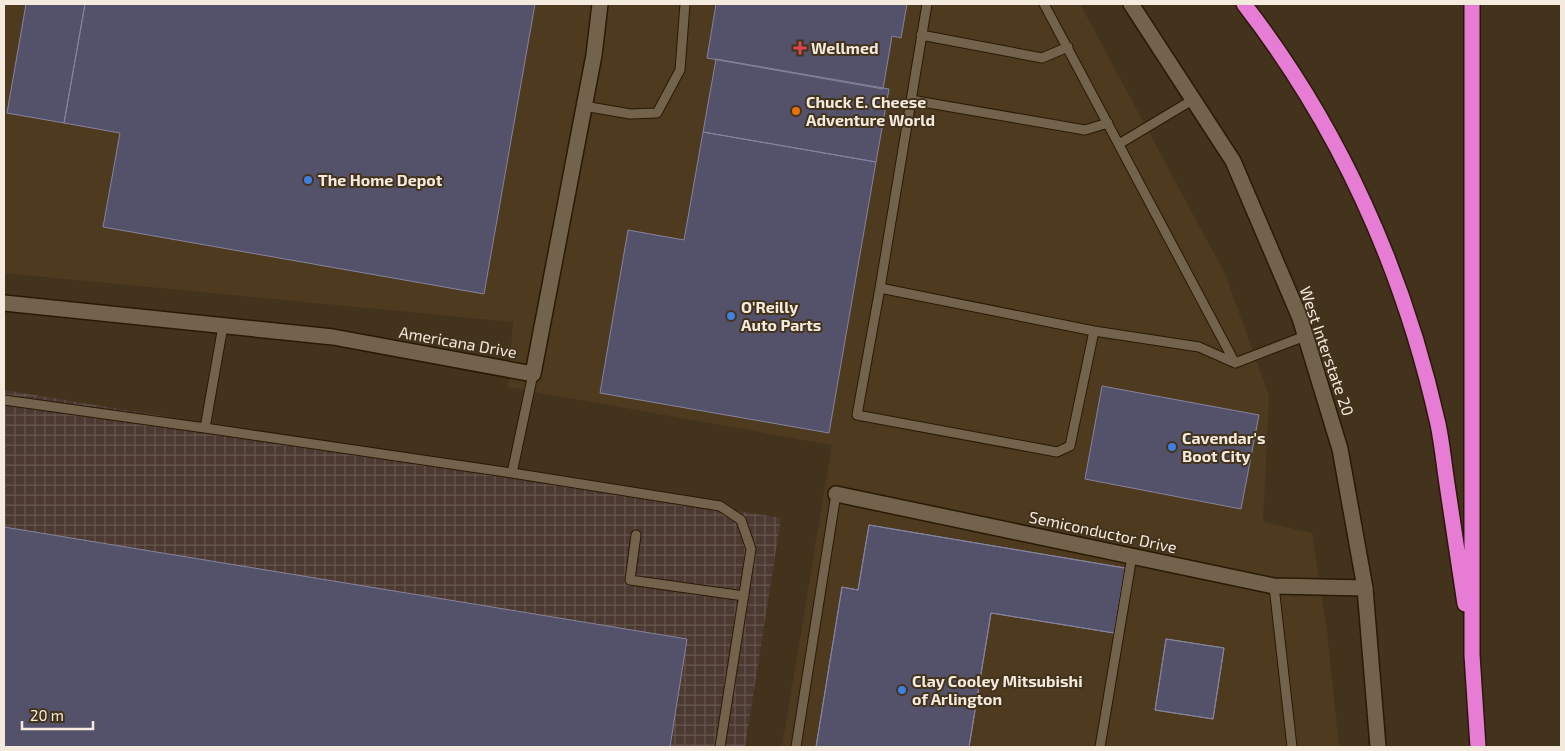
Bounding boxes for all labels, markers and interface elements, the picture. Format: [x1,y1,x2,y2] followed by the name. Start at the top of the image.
[811,38,879,57] place label: Wellmed
[793,41,807,55] marker: Wellmed
[806,92,935,129] place label: Chuck E. Cheese Adventure World
[790,105,802,117] marker: Chuck E. Cheese Adventure World
[318,170,443,189] place label: The Home Depot
[302,174,314,186] marker: The Home Depot
[1296,284,1359,418] street label: West Interstate 20
[741,297,821,334] place label: O'Reilly Auto Parts
[725,310,737,322] marker: O'Reilly Auto Parts
[398,322,518,361] street label: Americana Drive
[1182,428,1265,466] place label: Cavendar's Boot City
[1166,441,1178,453] marker: Cavendar's Boot City
[1027,507,1179,556] street label: Semiconductor Drive
[912,671,1083,708] place label: Clay Cooley Mitsubishi of Arlington
[896,684,908,696] marker: Clay Cooley Mitsubishi of Arlington
[22,698,94,730] scale bar
[30,706,64,724] text: 20 m

